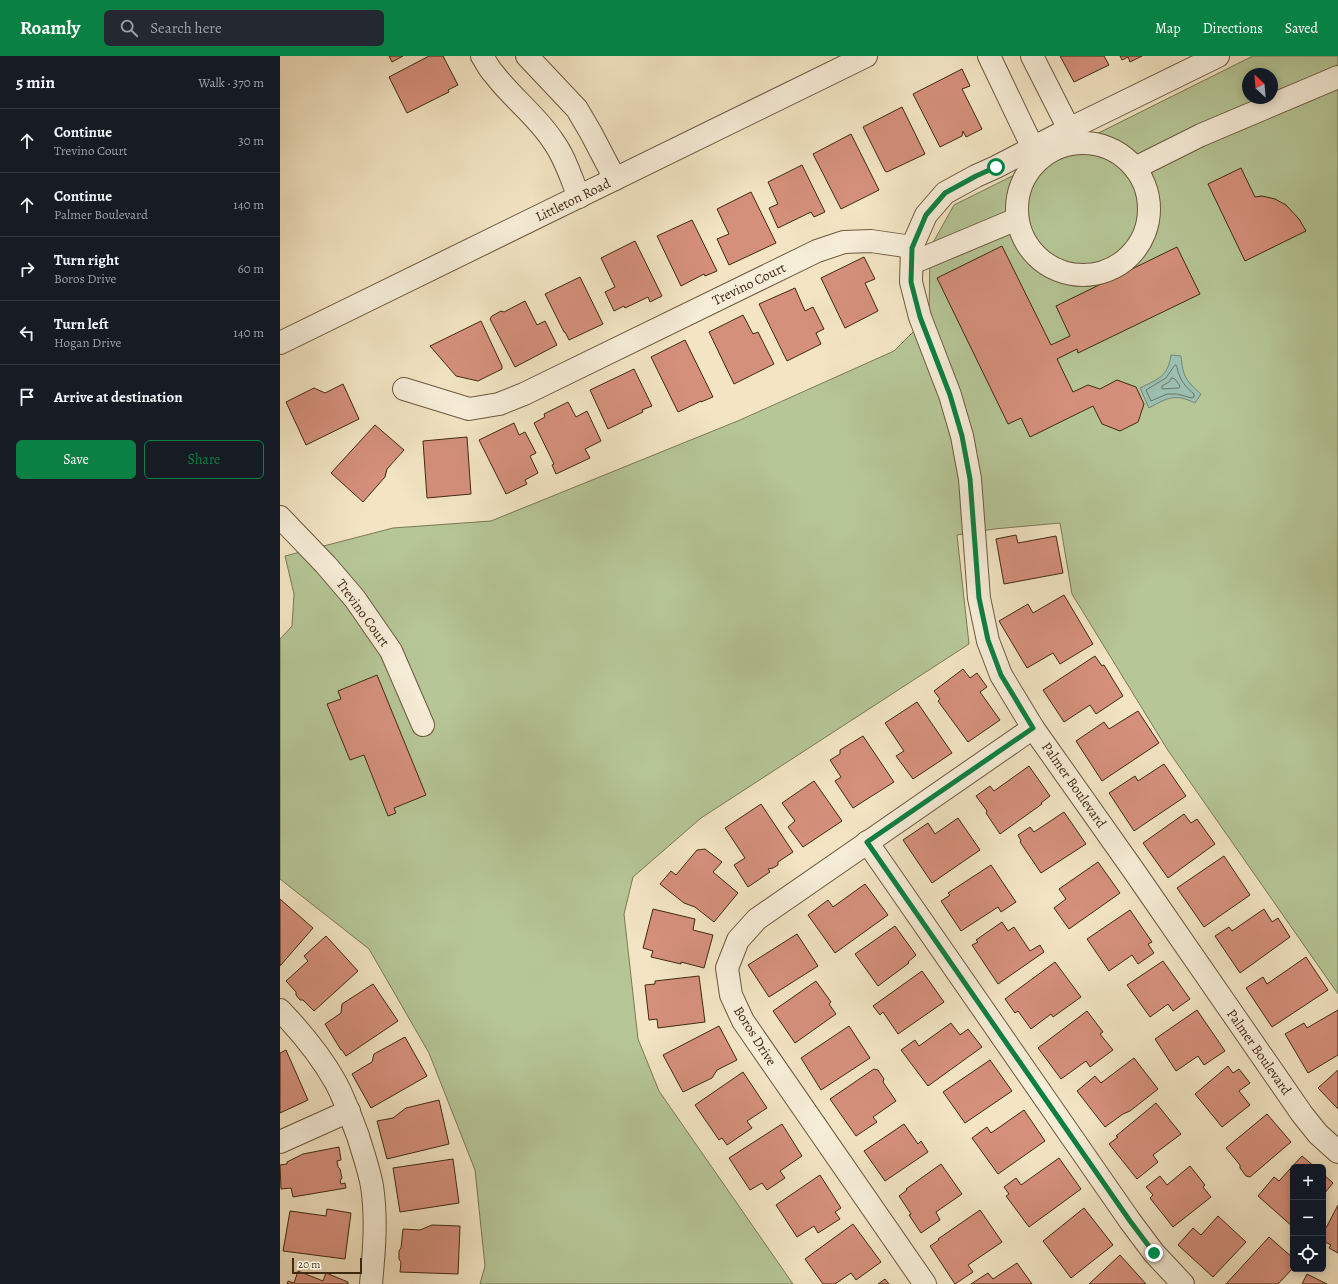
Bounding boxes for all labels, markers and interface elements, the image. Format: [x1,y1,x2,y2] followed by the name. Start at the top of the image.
[104,10,384,46] search box
[20,15,80,41] text: Roamly
[118,17,140,39] icon: search
[150,18,222,38] text: Search here
[1155,19,1181,38] text: Map
[1203,19,1263,38] text: Directions
[1285,19,1318,38] text: Saved
[1242,68,1278,104] north arrow
[16,71,55,94] text: 5 min
[198,74,264,91] text: Walk · 370 m
[54,122,112,142] text: Continue
[16,130,38,152] icon: ahead
[238,132,264,149] text: 30 m
[54,142,128,159] text: Trevino Court
[987,158,1005,176] route start
[532,173,614,226] street label: Littleton Road
[54,186,112,206] text: Continue
[16,194,38,216] icon: ahead
[233,196,264,213] text: 140 m
[54,206,148,223] text: Palmer Boulevard
[54,250,119,270] text: Turn right
[16,258,38,280] icon: right
[709,258,789,310] street label: Trevino Court
[238,260,264,277] text: 60 m
[54,270,116,287] text: Boros Drive
[54,314,109,334] text: Turn left
[16,322,38,344] icon: left
[233,324,264,341] text: 140 m
[54,334,121,351] text: Hogan Drive
[16,386,38,408] icon: arrive
[54,387,183,407] text: Arrive at destination
[16,440,136,479] button: Save
[144,440,264,479] button: Share
[332,575,394,651] street label: Trevino Court
[1037,738,1111,832] street label: Palmer Boulevard
[729,1002,781,1070] street label: Boros Drive
[1222,1005,1296,1099] street label: Palmer Boulevard
[1290,1164,1326,1272] map controls
[1290,1164,1326,1200] button: +
[1290,1200,1326,1236] button: −
[1290,1236,1326,1272] button: locate
[1145,1244,1163,1262] route end
[292,1256,362,1275] scale bar
[298,1257,320,1272] text: 20 m

